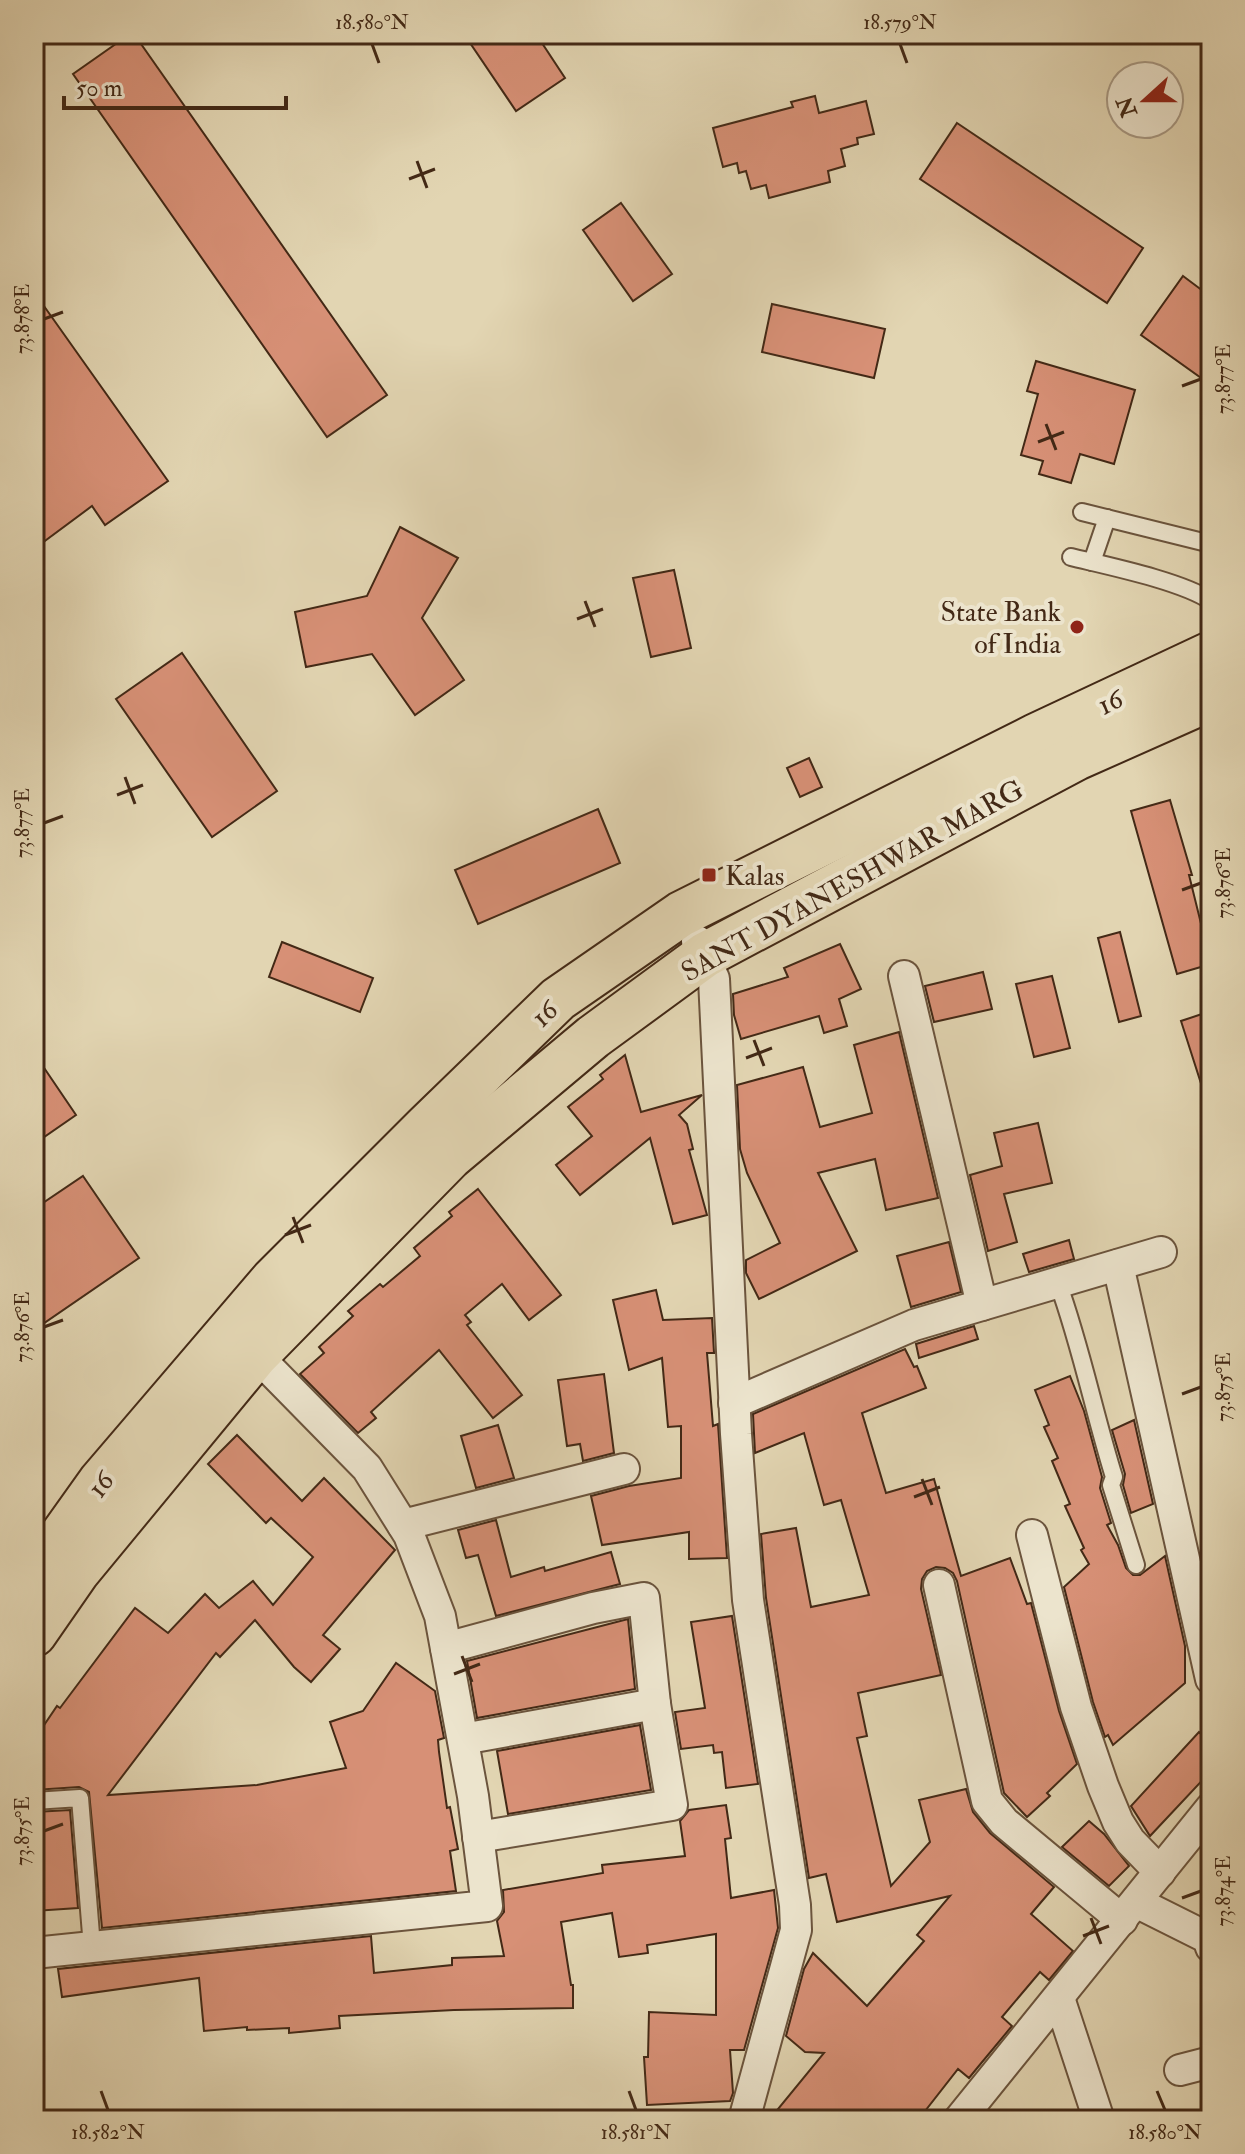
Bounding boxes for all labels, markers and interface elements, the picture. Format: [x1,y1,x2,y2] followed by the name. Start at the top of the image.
[335,10,409,35] text: 18.580°N
[863,10,937,35] text: 18.579°N
[64,60,286,110] scale bar
[1105,60,1185,140] north arrow
[76,73,123,104] text: 50 m
[1111,92,1144,122] text: N
[10,284,35,354] text: 73.878°E
[1211,344,1236,414] text: 73.877°E
[940,595,1062,662] place label: State Bank of India
[1068,618,1086,636] marker: State Bank of India
[1092,681,1131,723] street label: 16
[676,772,1030,990] street label: SANT DYANESHWAR MARG
[10,788,35,858] text: 73.877°E
[1211,848,1236,918] text: 73.876°E
[725,859,784,894] place label: Kalas
[700,866,718,884] marker: Kalas
[524,992,567,1035] street label: 16
[10,1292,35,1362] text: 73.876°E
[1211,1352,1236,1422] text: 73.875°E
[80,1463,124,1505] street label: 16
[10,1796,35,1866] text: 73.875°E
[1211,1855,1236,1927] text: 73.874°E
[71,2120,145,2145] text: 18.582°N
[601,2120,671,2145] text: 18.581°N
[1128,2120,1202,2145] text: 18.580°N

